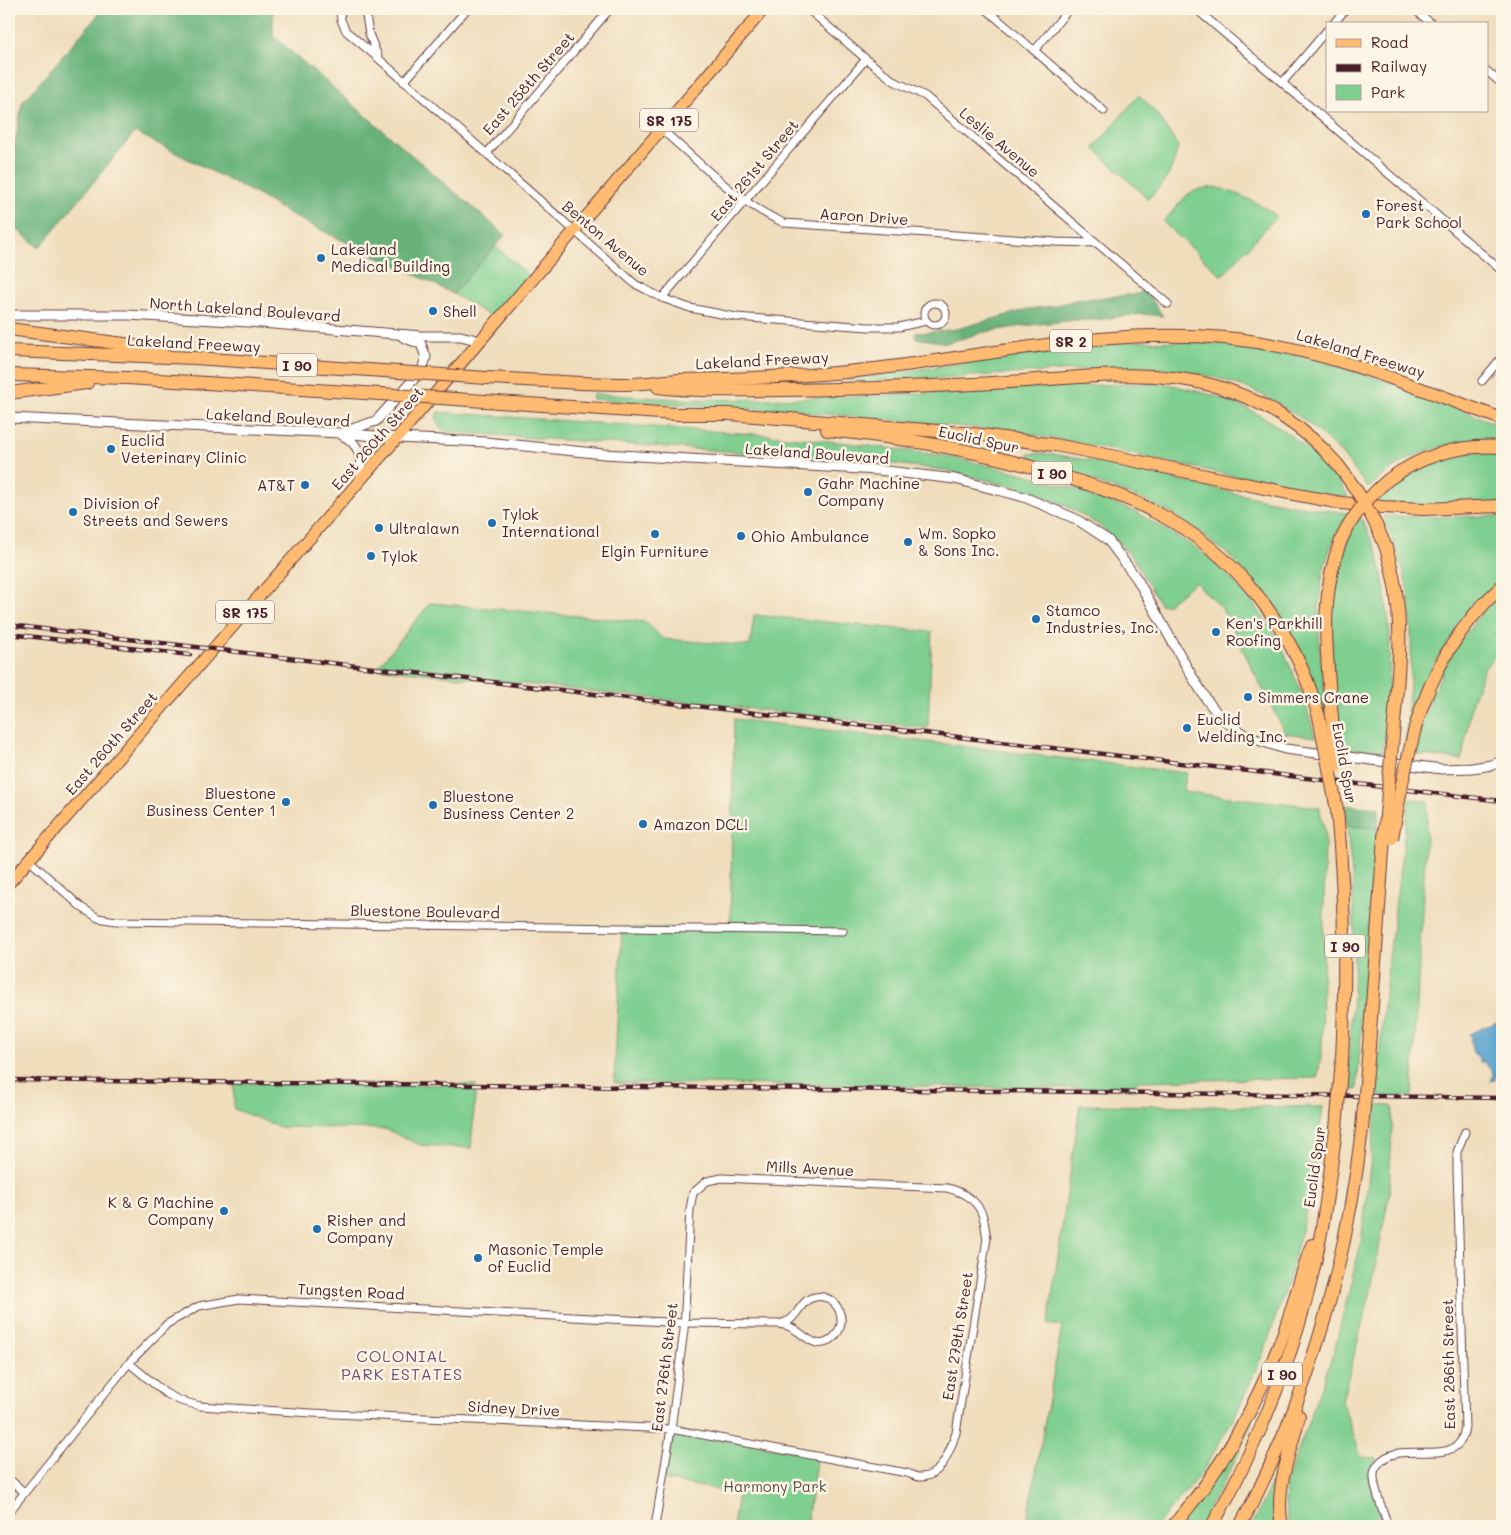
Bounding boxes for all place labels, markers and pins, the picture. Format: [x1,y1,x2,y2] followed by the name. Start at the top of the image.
[1376,195,1462,232] place label: Forest Park School
[1360,208,1372,220] marker: Forest Park School
[331,239,450,276] place label: Lakeland Medical Building
[315,252,327,264] marker: Lakeland Medical Building
[443,301,477,321] place label: Shell
[427,305,439,317] marker: Shell
[121,430,247,467] place label: Euclid Veterinary Clinic
[105,443,117,455] marker: Euclid Veterinary Clinic
[818,473,920,510] place label: Gahr Machine Company
[257,475,295,495] place label: AT&T
[299,479,311,491] marker: AT&T
[802,486,814,498] marker: Gahr Machine Company
[83,493,228,530] place label: Division of Streets and Sewers
[502,504,599,541] place label: Tylok International
[67,506,79,518] marker: Division of Streets and Sewers
[486,517,498,529] marker: Tylok International
[389,518,459,538] place label: Ultralawn
[373,522,385,534] marker: Ultralawn
[918,523,1000,560] place label: Wm. Sopko & Sons Inc.
[751,526,869,546] place label: Ohio Ambulance
[649,528,661,540] marker: Elgin Furniture
[735,530,747,542] marker: Ohio Ambulance
[902,536,914,548] marker: Wm. Sopko & Sons Inc.
[601,541,709,561] place label: Elgin Furniture
[381,546,418,566] place label: Tylok
[365,550,377,562] marker: Tylok
[1046,600,1159,637] place label: Stamco Industries, Inc.
[1030,613,1042,625] marker: Stamco Industries, Inc.
[1226,613,1323,650] place label: Ken's Parkhill Roofing
[1210,626,1222,638] marker: Ken's Parkhill Roofing
[1258,687,1369,707] place label: Simmers Crane
[1242,691,1254,703] marker: Simmers Crane
[1197,709,1287,746] place label: Euclid Welding Inc.
[1181,722,1193,734] marker: Euclid Welding Inc.
[146,783,276,820] place label: Bluestone Business Center 1
[443,786,574,823] place label: Bluestone Business Center 2
[280,796,292,808] marker: Bluestone Business Center 1
[427,799,439,811] marker: Bluestone Business Center 2
[653,814,748,834] place label: Amazon DCL!
[637,818,649,830] marker: Amazon DCL!
[108,1192,214,1229] place label: K & G Machine Company
[218,1205,230,1217] marker: K & G Machine Company
[327,1210,406,1247] place label: Risher and Company
[311,1223,323,1235] marker: Risher and Company
[488,1239,604,1276] place label: Masonic Temple of Euclid
[472,1252,484,1264] marker: Masonic Temple of Euclid

